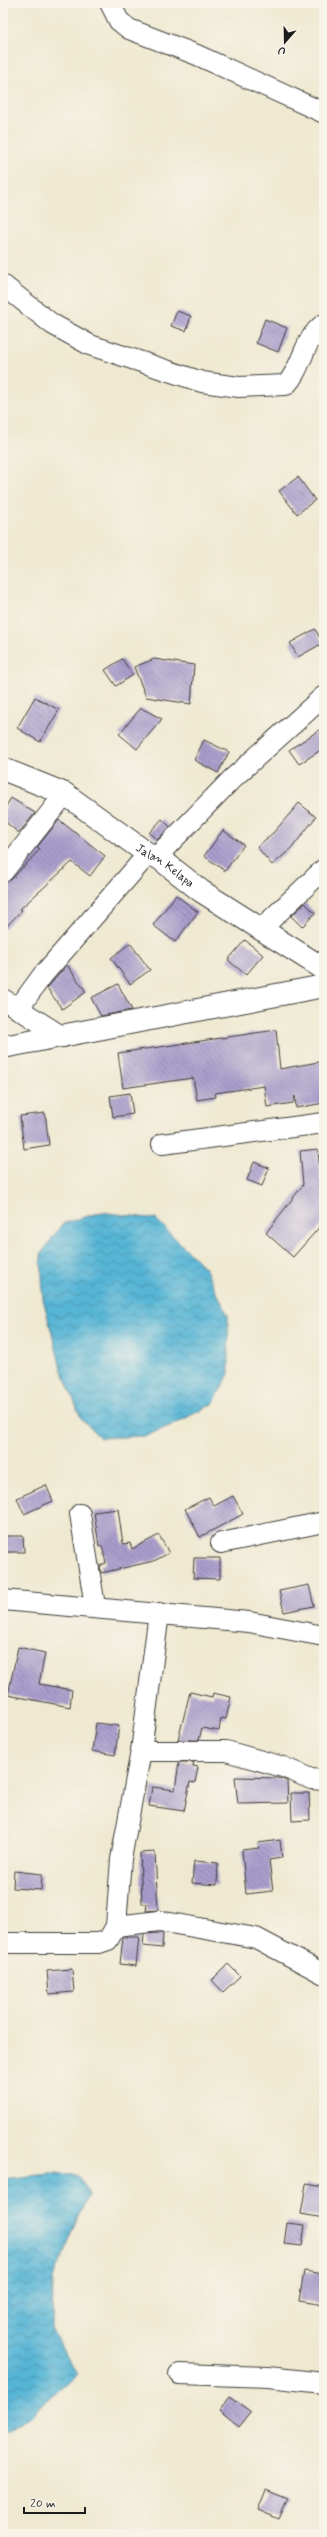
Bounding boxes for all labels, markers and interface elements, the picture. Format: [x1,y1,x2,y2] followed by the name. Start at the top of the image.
[265,22,305,62] north arrow
[276,43,288,58] text: U
[132,841,197,892] street label: Jalan Kelapa
[24,2489,85,2515] scale bar
[30,2496,56,2512] text: 20 m

